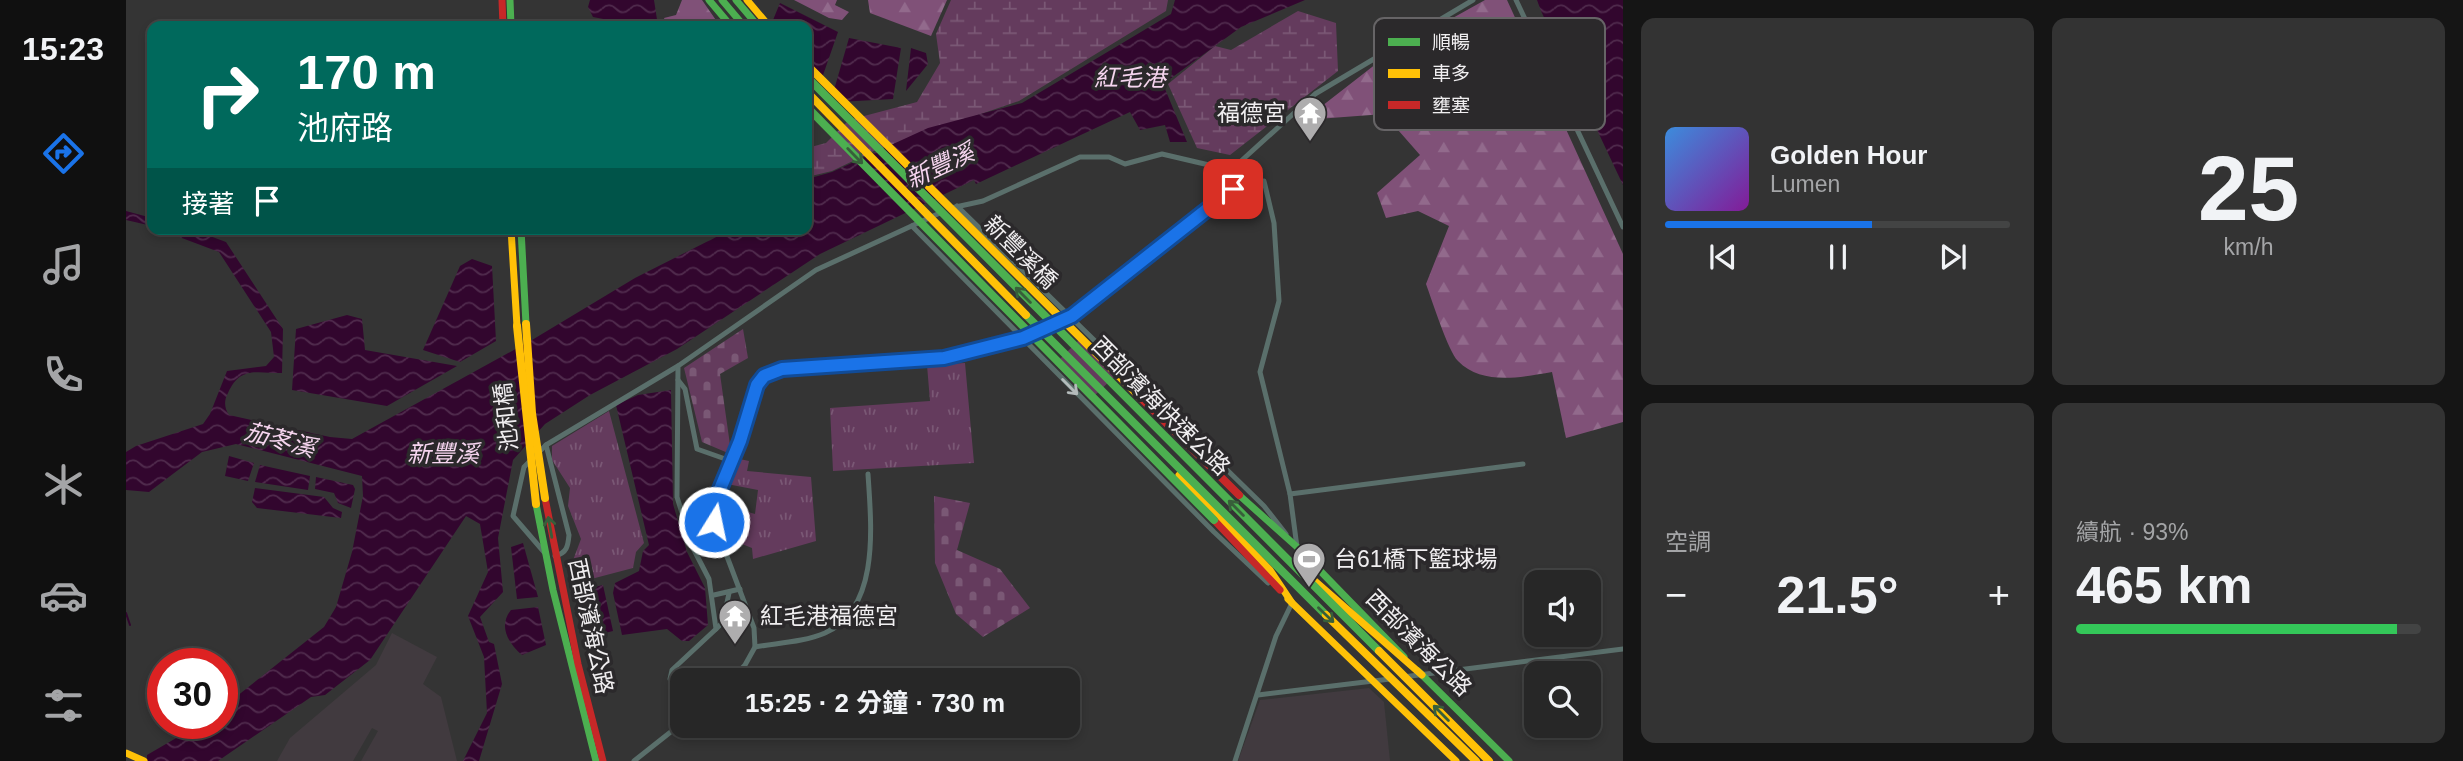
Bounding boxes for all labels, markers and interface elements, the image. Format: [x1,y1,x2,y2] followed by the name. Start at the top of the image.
[1374,18,1605,130] legend
[22,31,104,67] text: 15:23
[1432,32,1470,53] text: 順暢
[297,45,436,99] text: 170 m
[182,49,273,140] icon: right
[1432,63,1470,84] text: 車多
[1094,64,1169,91] water label: 紅毛港
[1291,94,1329,143] temple icon: 福德宮
[1432,95,1470,116] text: 壅塞
[1217,100,1286,126] place label: 福德宮
[297,110,393,146] text: 池府路
[39,129,88,178] icon: directions
[901,137,981,193] water label: 新豐溪
[2198,138,2299,239] text: 25
[1770,140,1927,170] text: Golden Hour
[846,147,863,164] one-way arrow
[1203,159,1263,219] pin
[1214,170,1252,208] icon: arrive
[1770,171,1840,197] text: Lumen
[248,182,286,220] icon: arrive
[182,189,234,219] text: 接著
[979,210,1063,294] street label: 新豐溪橋
[2224,234,2273,260] text: km/h
[1704,238,1742,276] icon: previous
[1819,238,1857,276] icon: pause
[1934,238,1972,276] icon: next
[39,240,88,289] icon: music
[1014,287,1031,304] one-way arrow
[1087,332,1235,480] street label: 西部濱海快速公路
[39,350,88,399] icon: phone
[1062,378,1079,395] one-way arrow
[489,381,523,453] street label: 池和橋
[242,417,321,463] water label: 茄苳溪
[407,440,482,467] water label: 新豐溪
[39,460,88,509] icon: climate
[677,485,751,559] position arrow
[1227,500,1244,517] one-way arrow
[543,516,556,539] one-way arrow
[2076,519,2188,545] text: 續航 · 93%
[1665,529,1711,555] text: 空調
[1290,540,1328,589] sports icon: 台61橋下籃球場
[1334,546,1498,572] place label: 台61橋下籃球場
[564,556,618,696] street label: 西部濱海公路
[2076,556,2252,614] text: 465 km
[1776,566,1899,624] text: 21.5°
[1524,570,1601,738] map controls
[1524,570,1601,647] button: sound
[39,571,88,620] icon: car
[1665,574,1687,616] text: −
[1988,574,2010,616] text: +
[1361,585,1477,701] street label: 西部濱海公路
[716,597,754,646] temple icon: 紅毛港福德宮
[760,603,898,629] place label: 紅毛港福德宮
[1318,606,1335,623] one-way arrow
[147,648,238,739] speed limit sign: 30
[1524,661,1601,738] button: search
[39,681,88,730] icon: filters
[745,688,1005,718] text: 15:25 · 2 分鐘 · 730 m
[1432,704,1449,721] one-way arrow

